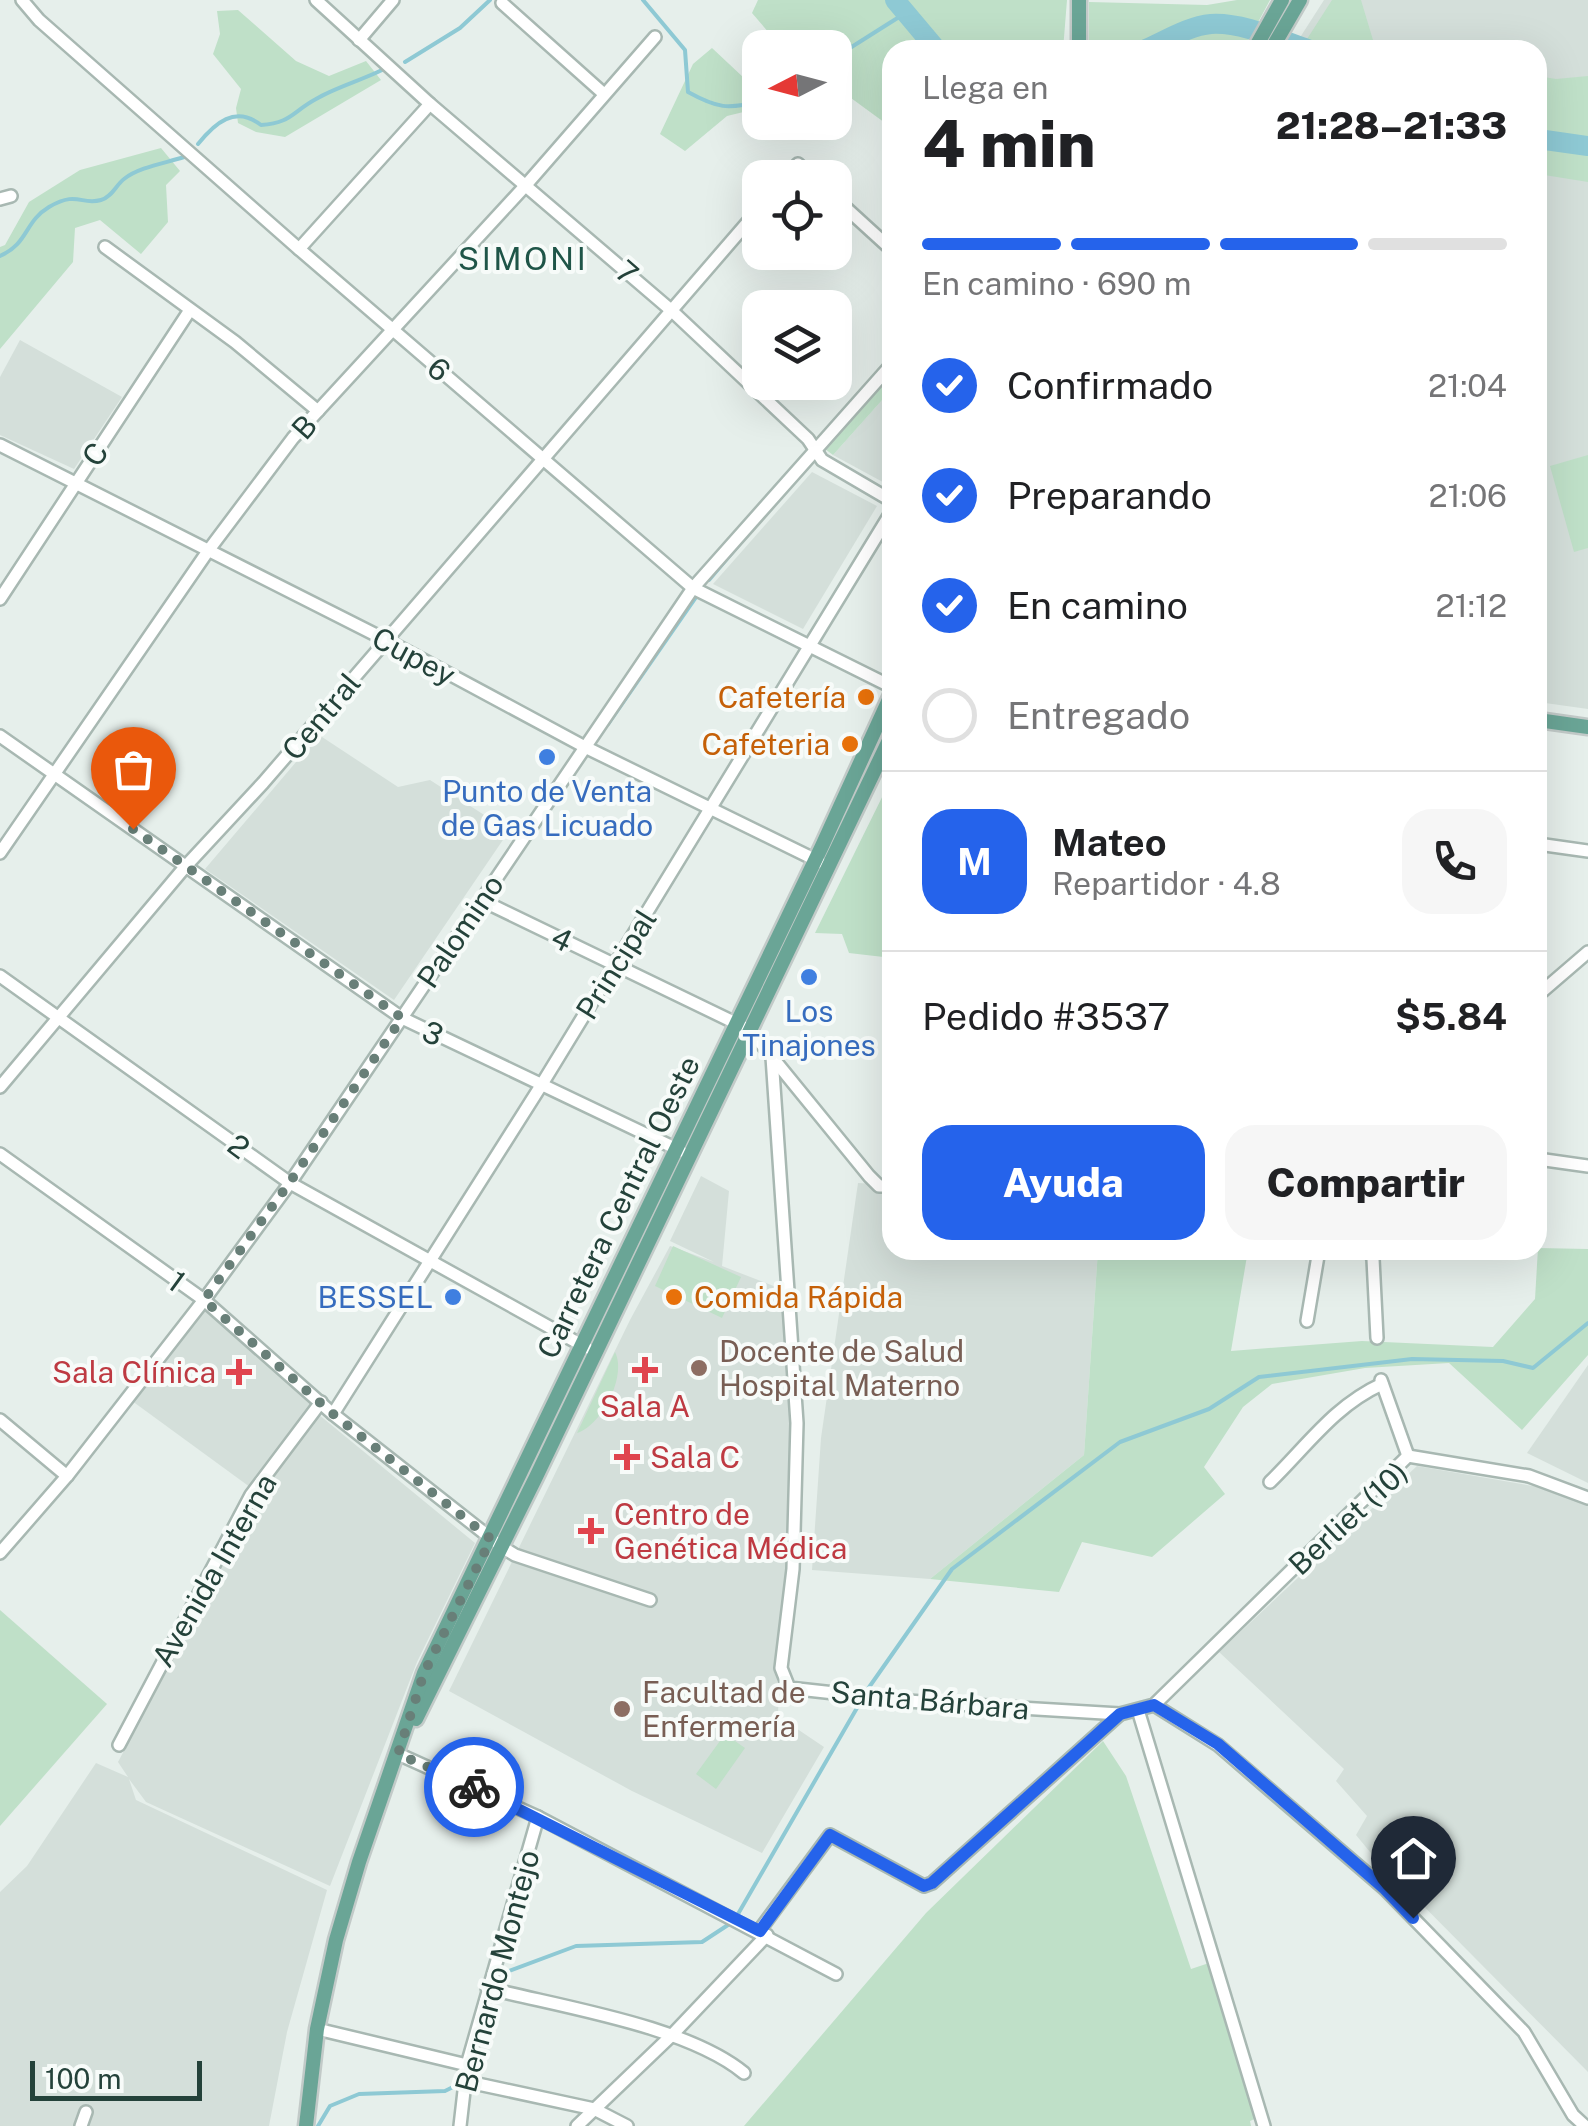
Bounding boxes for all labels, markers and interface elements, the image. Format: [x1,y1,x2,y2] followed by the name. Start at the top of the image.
[742,30,852,140] north arrow
[742,30,852,400] map controls
[922,69,1048,106] text: Llega en
[1276,103,1507,148] text: 21:28–21:33
[922,105,1096,182] text: 4 min
[742,160,852,270] button: locate
[458,240,588,277] district label: SIMONI
[608,253,646,291] street label: 7
[922,265,1192,302] text: En camino · 690 m
[742,290,852,400] button: layers
[420,349,458,389] street label: 6
[922,358,977,413] icon: check
[1007,363,1213,408] text: Confirmado
[1428,367,1507,404] text: 21:04
[284,408,324,446] street label: B
[74,436,116,472] street label: C
[922,468,977,523] icon: check
[1007,473,1212,518] text: Preparando
[1428,477,1507,514] text: 21:06
[922,578,977,633] icon: check
[1007,583,1188,628] text: En camino
[1436,587,1507,624] text: 21:12
[366,619,462,693] street label: Cupey
[274,665,368,767] street label: Central
[718,679,846,715] place label: Cafetería
[855,686,877,708] marker: Cafetería
[1007,693,1190,738] text: Entregado
[701,726,830,762] place label: Cafeteria
[91,727,176,830] pin
[839,733,861,755] marker: Cafeteria
[106,742,161,797] icon: bag
[536,746,558,768] marker: Punto de Venta de Gas Licuado
[441,773,653,843] place label: Punto de Venta de Gas Licuado
[1402,809,1507,914] button: phone
[1052,820,1167,865] text: Mateo
[957,839,992,884] text: M
[1052,865,1281,902] text: Repartidor · 4.8
[409,868,511,994] street label: Palomino
[568,902,664,1026] street label: Principal
[546,919,578,959] street label: 4
[798,966,820,988] marker: Los Tinajones
[742,993,876,1063] place label: Los Tinajones
[922,994,1170,1039] text: Pedido #3537
[1395,994,1507,1039] text: $5.84
[417,1013,449,1053] street label: 3
[529,1050,707,1364] street label: Carretera Central Oeste
[922,1125,1205,1240] button: Ayuda
[1225,1125,1507,1240] button: Compartir
[221,1126,257,1166] street label: 2
[161,1263,193,1299] street label: 1
[318,1279,433,1315] place label: BESSEL
[694,1279,903,1315] place label: Comida Rápida
[442,1286,464,1308] marker: BESSEL
[663,1286,685,1308] marker: Comida Rápida
[719,1333,964,1403] place label: Docente de Salud Hospital Materno
[52,1354,216,1390] place label: Sala Clínica
[632,1357,658,1383] marker: Sala A
[688,1357,710,1379] marker: Docente de Salud Hospital Materno
[226,1359,252,1385] marker: Sala Clínica
[600,1388,690,1424] place label: Sala A
[650,1439,740,1475] place label: Sala C
[614,1444,640,1470] marker: Sala C
[1281,1454,1415,1582] street label: Berliet (10)
[144,1467,284,1673] street label: Avenida Interna
[614,1496,847,1566] place label: Centro de Genética Médica
[578,1518,604,1544] marker: Centro de Genética Médica
[829,1673,1031,1727] street label: Santa Bárbara
[642,1674,806,1744] place label: Facultad de Enfermería
[611,1698,633,1720] marker: Facultad de Enfermería
[424,1737,524,1837] courier
[447,1760,502,1815] icon: bike
[1371,1816,1456,1919] pin
[1386,1831,1441,1886] icon: home
[447,1846,547,2096] street label: Bernardo Montejo
[30,2056,202,2100] scale bar
[45,2062,122,2095] text: 100 m

